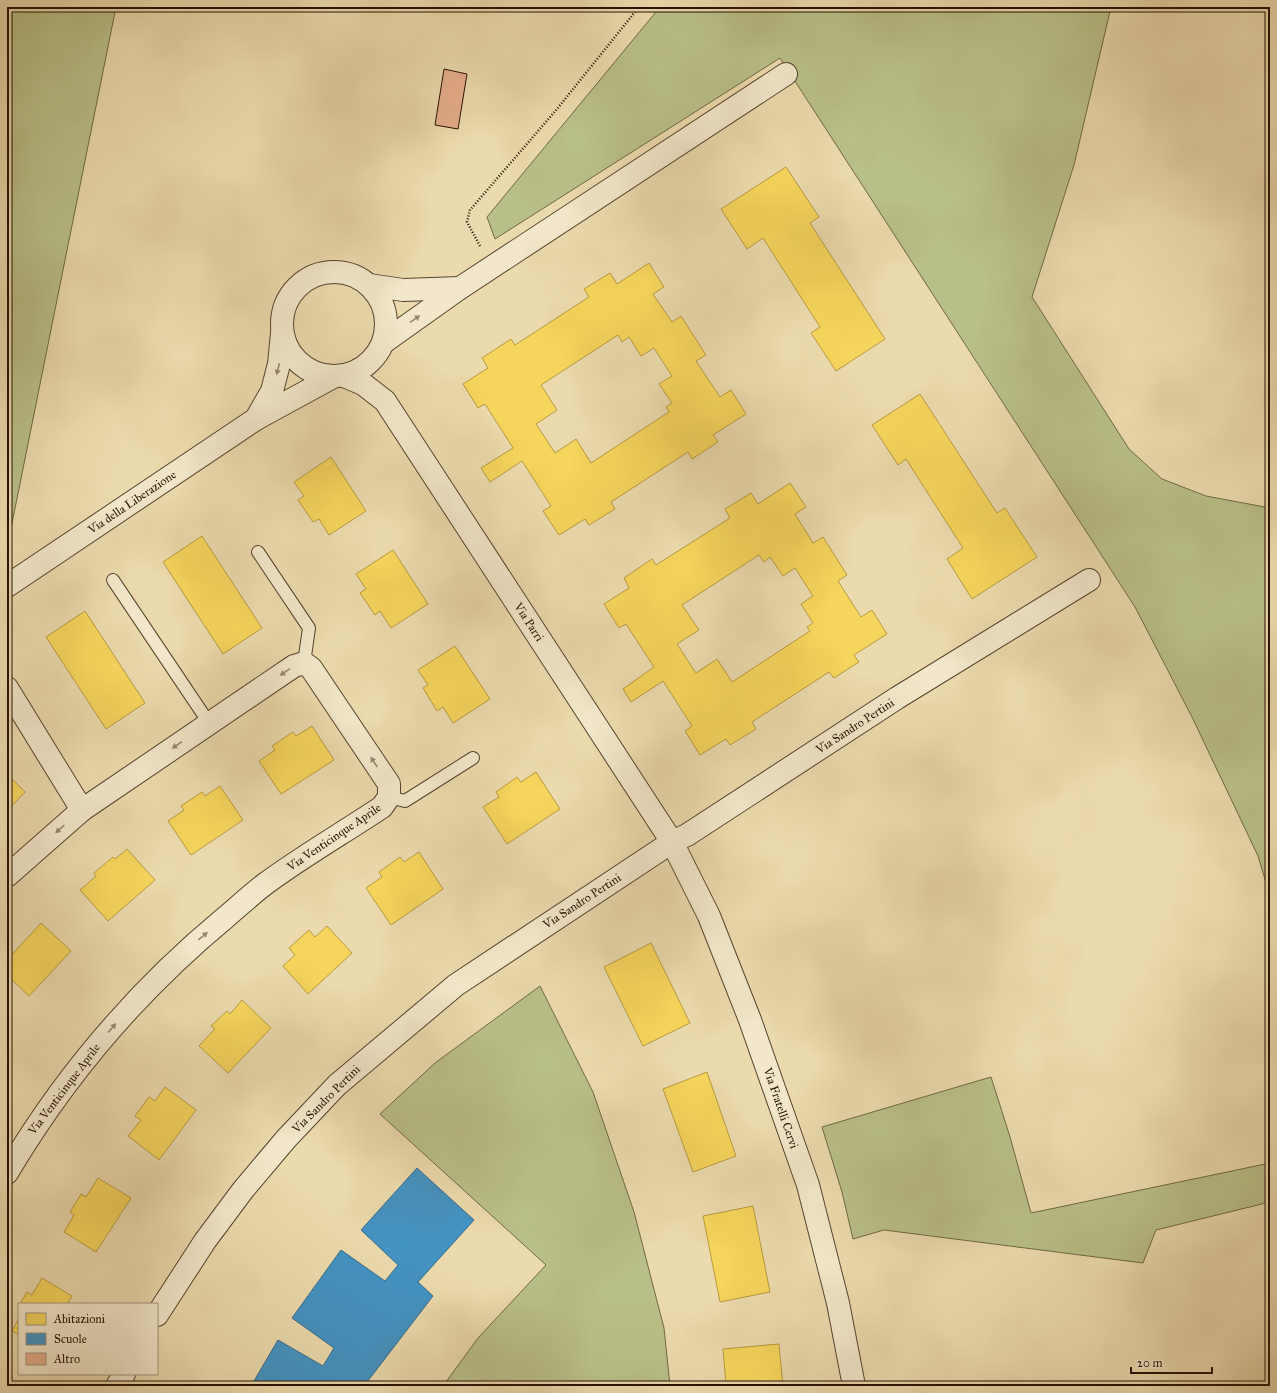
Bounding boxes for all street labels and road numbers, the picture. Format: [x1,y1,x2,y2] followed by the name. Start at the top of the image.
[84,467,179,537] street label: Via della Liberazione
[511,599,547,645] street label: Via Parri
[812,695,897,757] street label: Via Sandro Pertini
[284,800,384,875] street label: Via Venticinque Aprile
[539,870,624,932] street label: Via Sandro Pertini
[25,1041,104,1139] street label: Via Venticinque Aprile
[288,1062,363,1137] street label: Via Sandro Pertini
[760,1065,802,1151] street label: Via Fratelli Cervi

